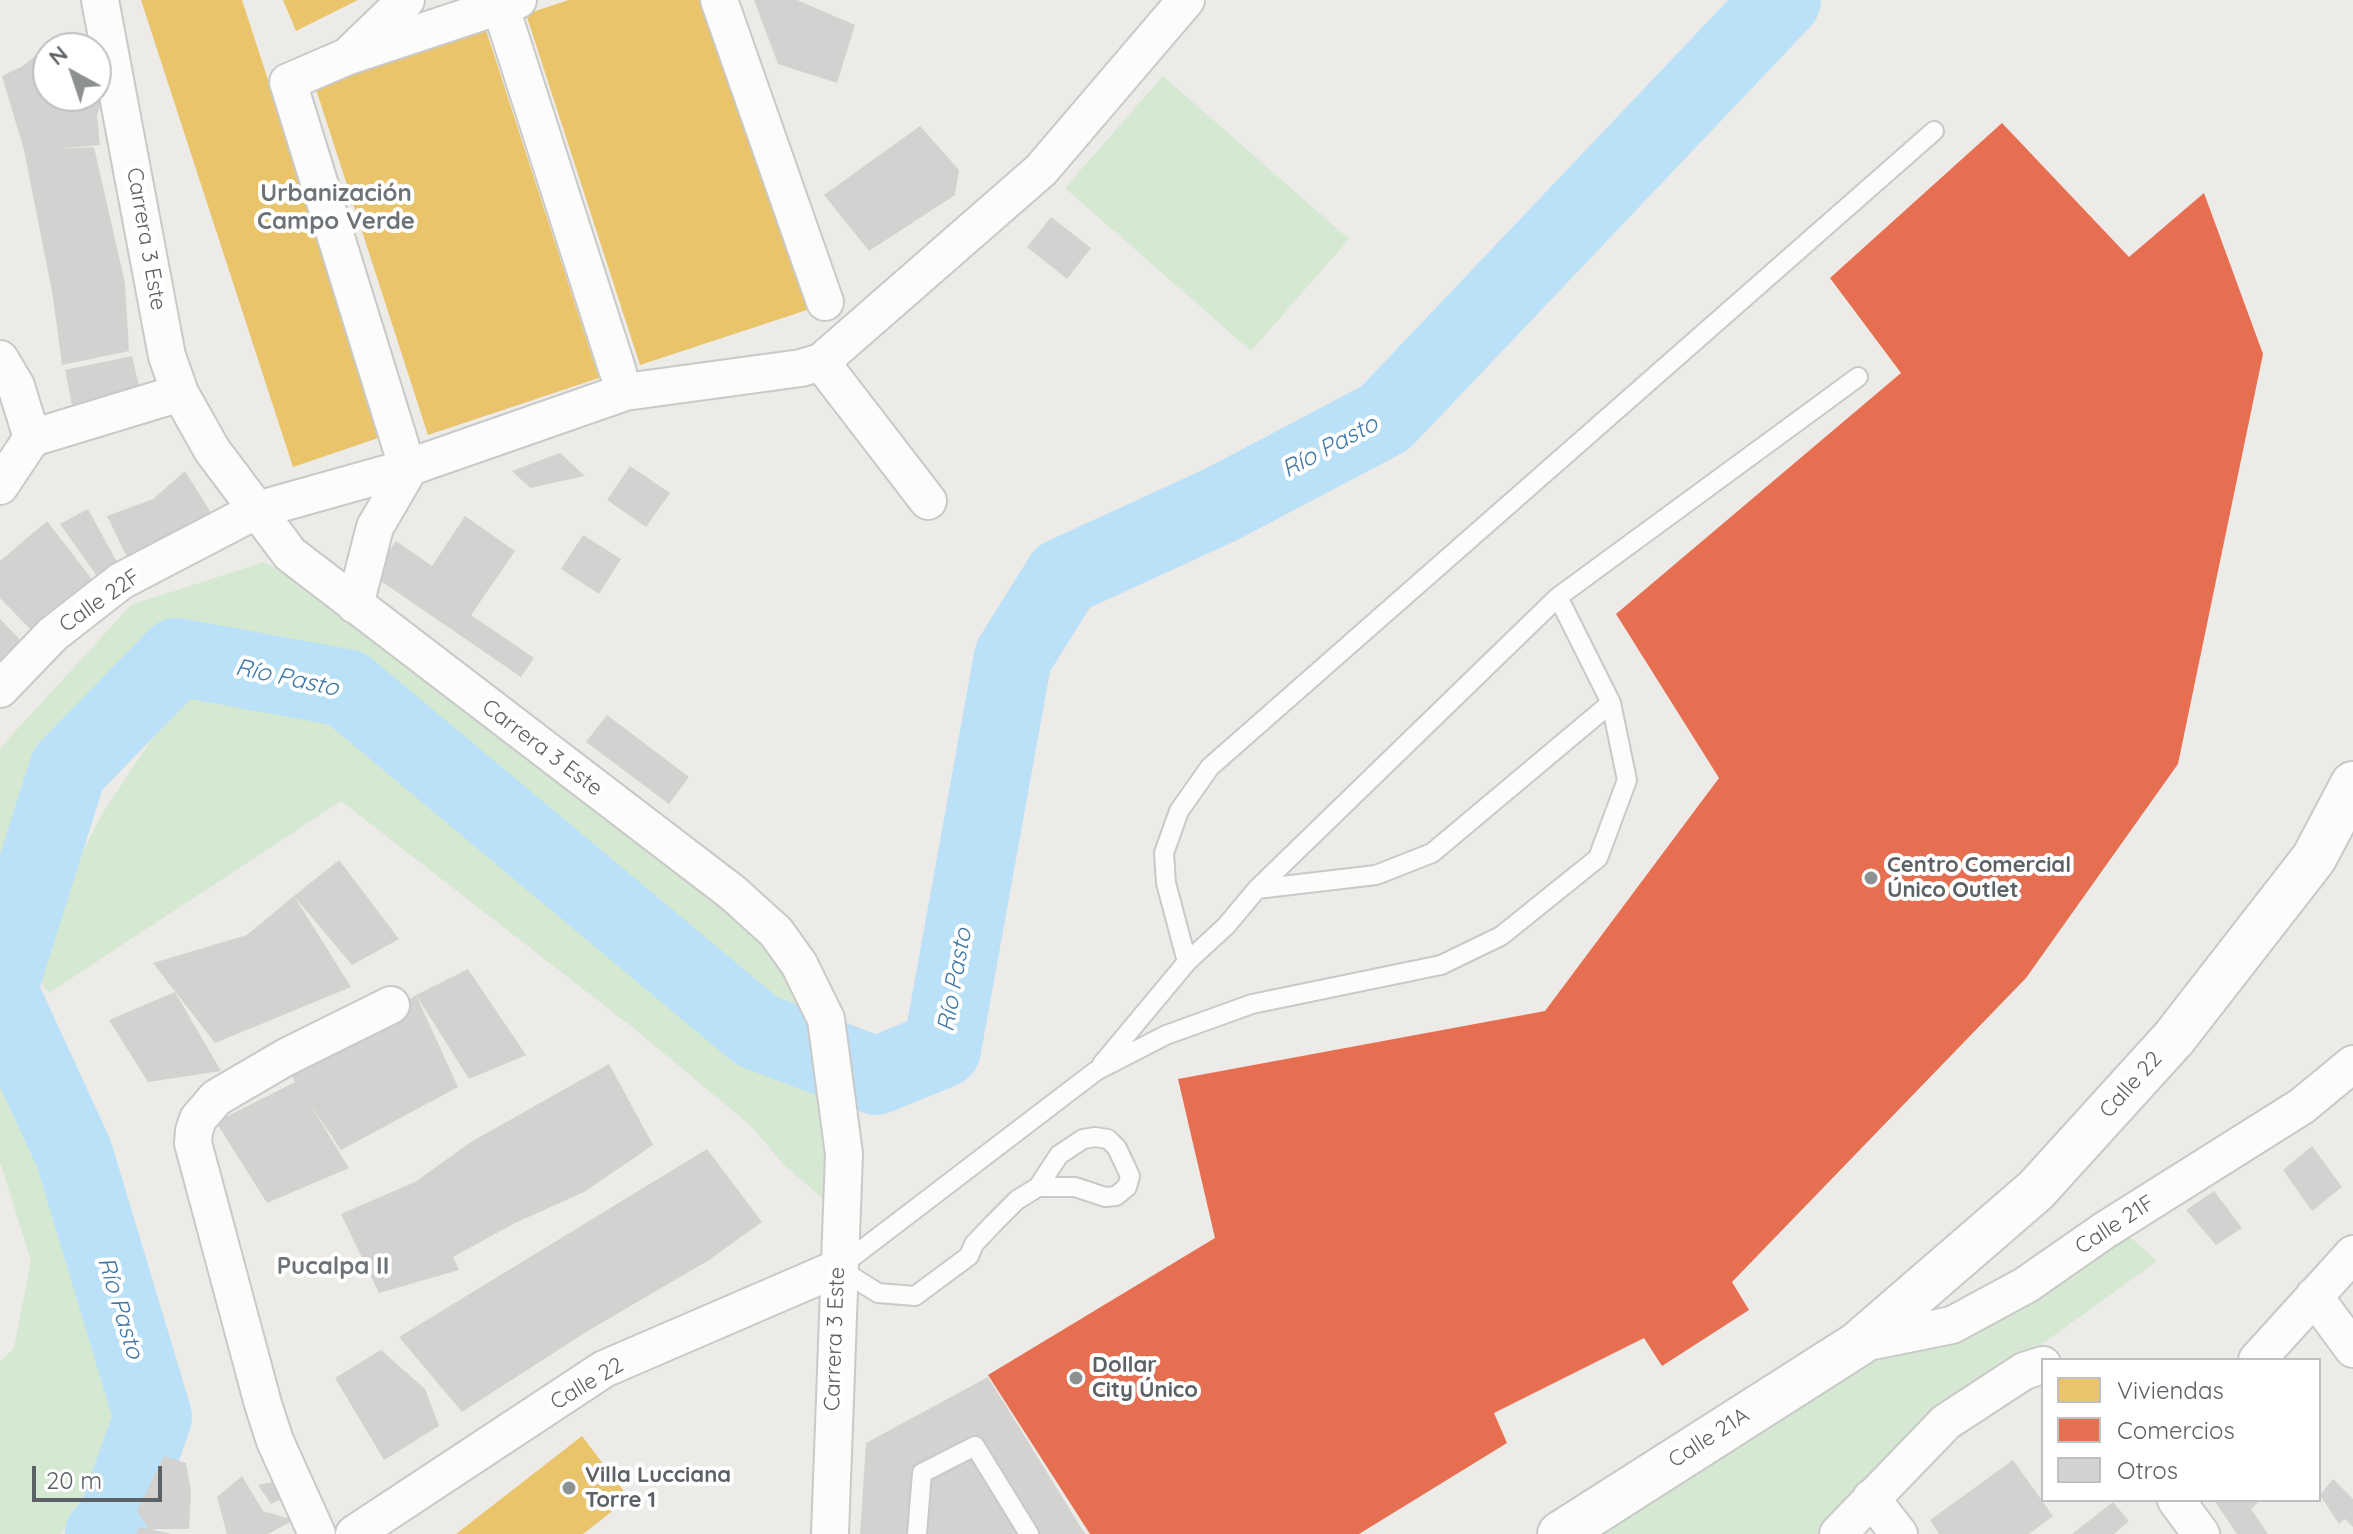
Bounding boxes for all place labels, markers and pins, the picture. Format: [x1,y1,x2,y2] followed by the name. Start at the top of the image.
[1887,852,2071,904] place label: Centro Comercial Único Outlet
[1862,869,1880,887] marker: Centro Comercial Único Outlet
[1092,1352,1198,1404] place label: Dollar City Único
[1067,1369,1085,1387] marker: Dollar City Único
[585,1462,731,1514] place label: Villa Lucciana Torre 1
[560,1479,578,1497] marker: Villa Lucciana Torre 1

